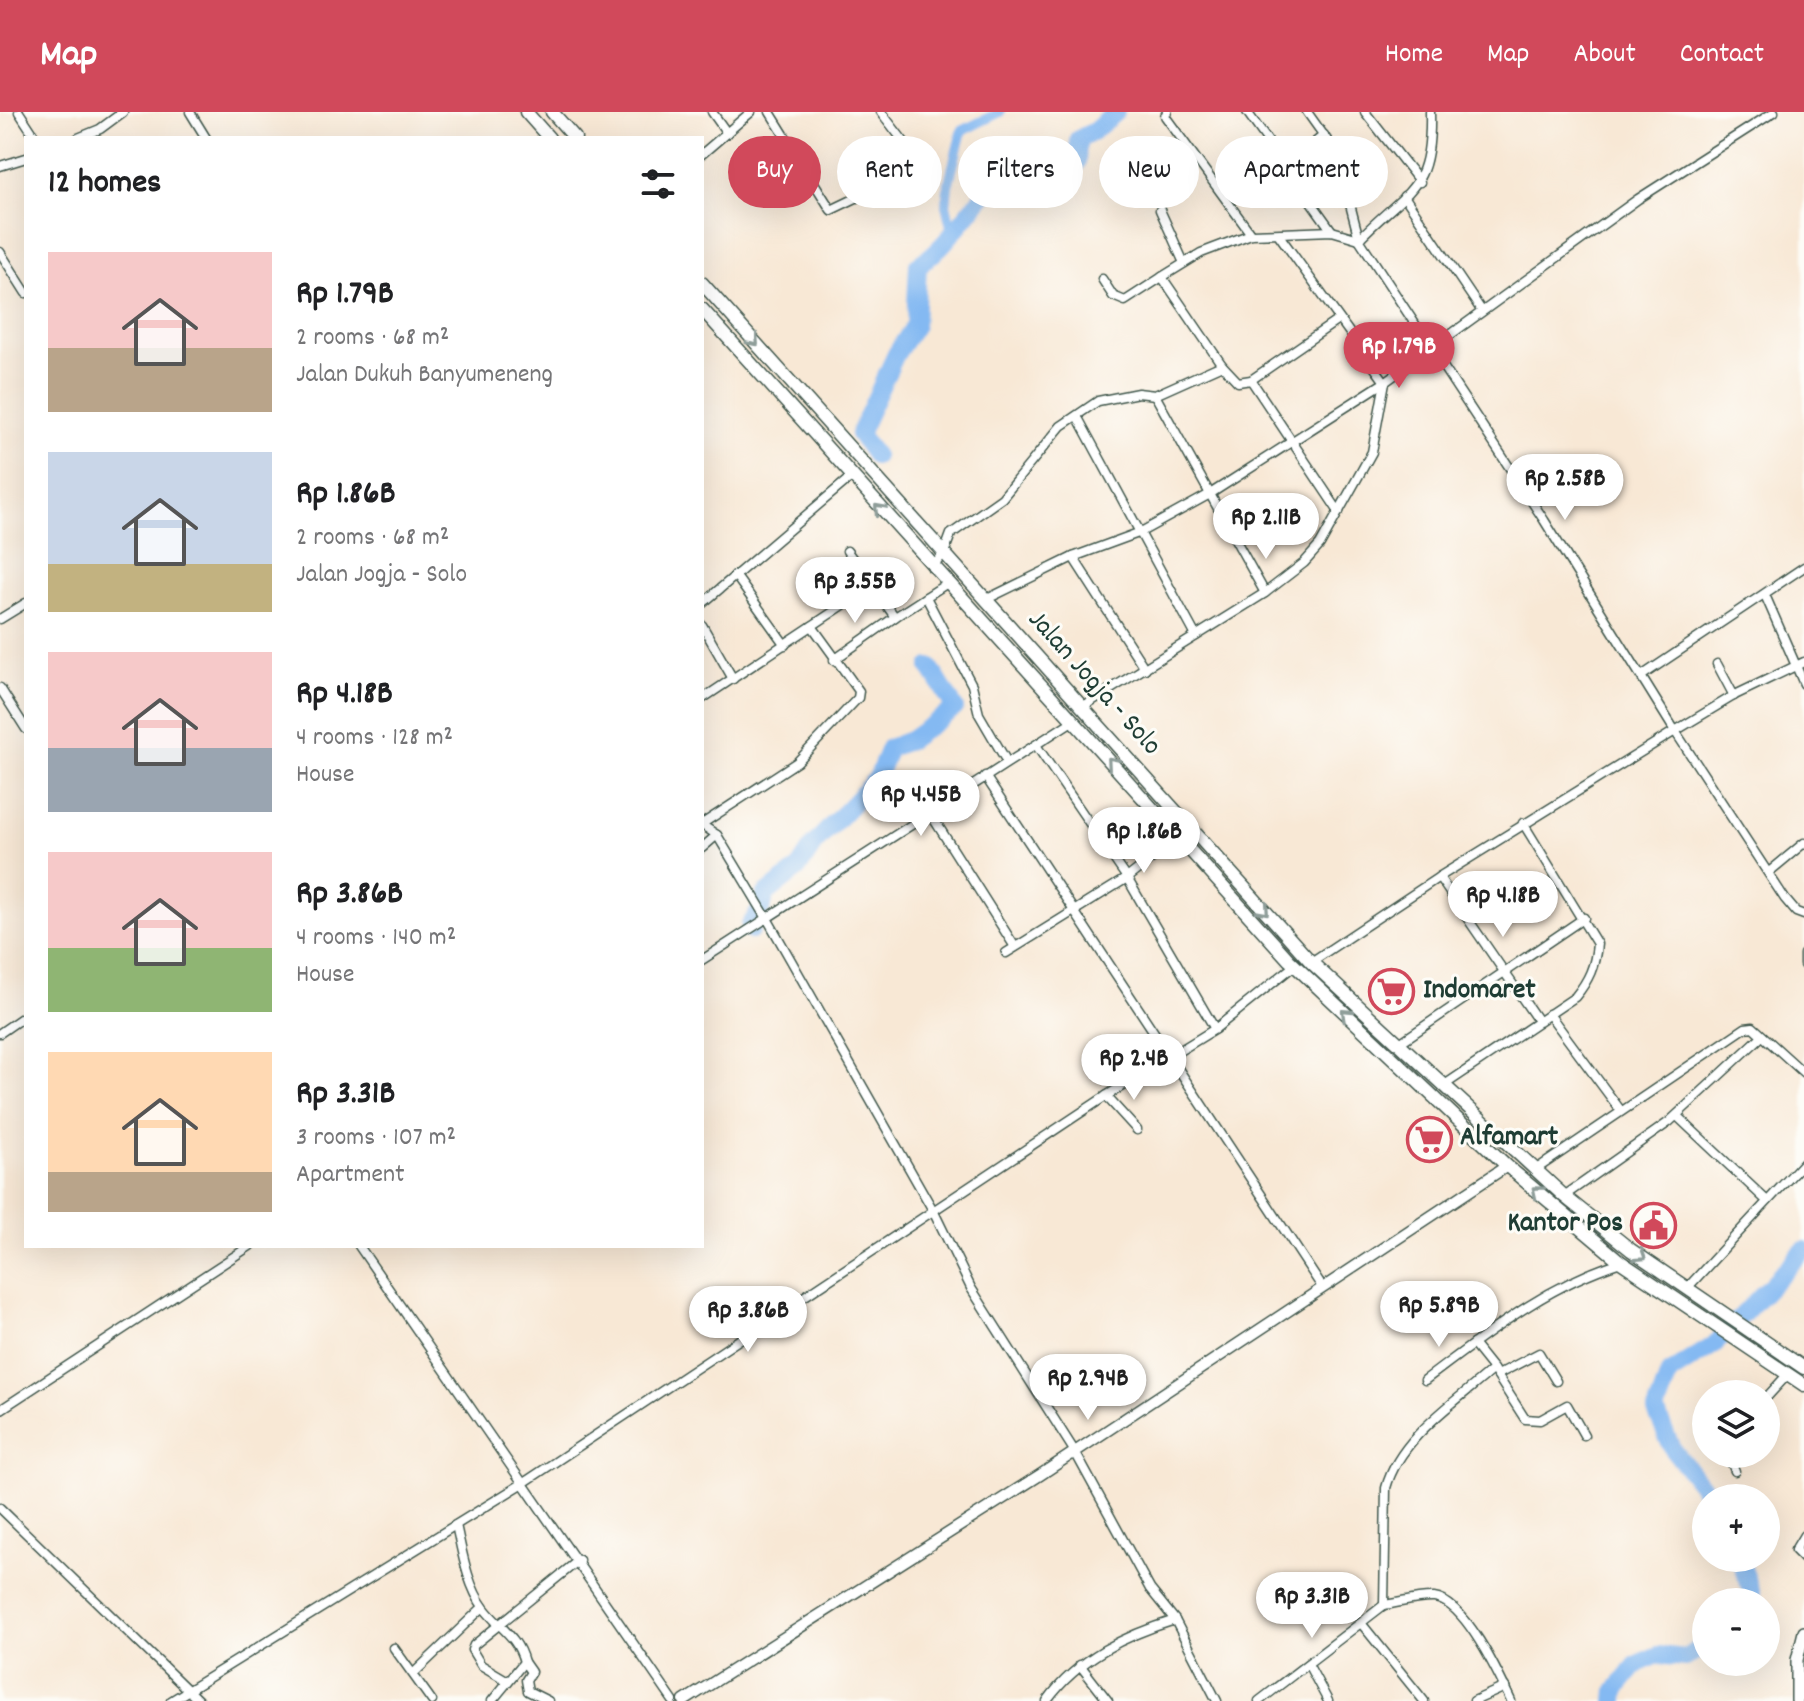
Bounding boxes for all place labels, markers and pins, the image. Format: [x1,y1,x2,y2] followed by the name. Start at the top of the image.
[1316,322,1482,390] pin: Rp 1.79B
[1482,454,1648,522] pin: Rp 2.58B
[1183,493,1349,561] pin: Rp 2.11B
[772,557,938,625] pin: Rp 3.55B
[838,770,1004,838] pin: Rp 4.45B
[1061,807,1227,875] pin: Rp 1.86B
[1420,871,1586,939] pin: Rp 4.18B
[1368,968,1416,1016] supermarket icon: Indomaret
[1423,972,1536,1012] place label: Indomaret
[1060,1034,1208,1102] pin: Rp 2.4B
[1405,1115,1453,1163] supermarket icon: Alfamart
[1460,1119,1559,1159] place label: Alfamart
[1630,1201,1678,1249] public building icon: Kantor Pos
[1507,1205,1623,1245] place label: Kantor Pos
[1356,1281,1522,1349] pin: Rp 5.89B
[665,1286,831,1354] pin: Rp 3.86B
[1005,1354,1171,1422] pin: Rp 2.94B
[1229,1572,1395,1640] pin: Rp 3.31B

